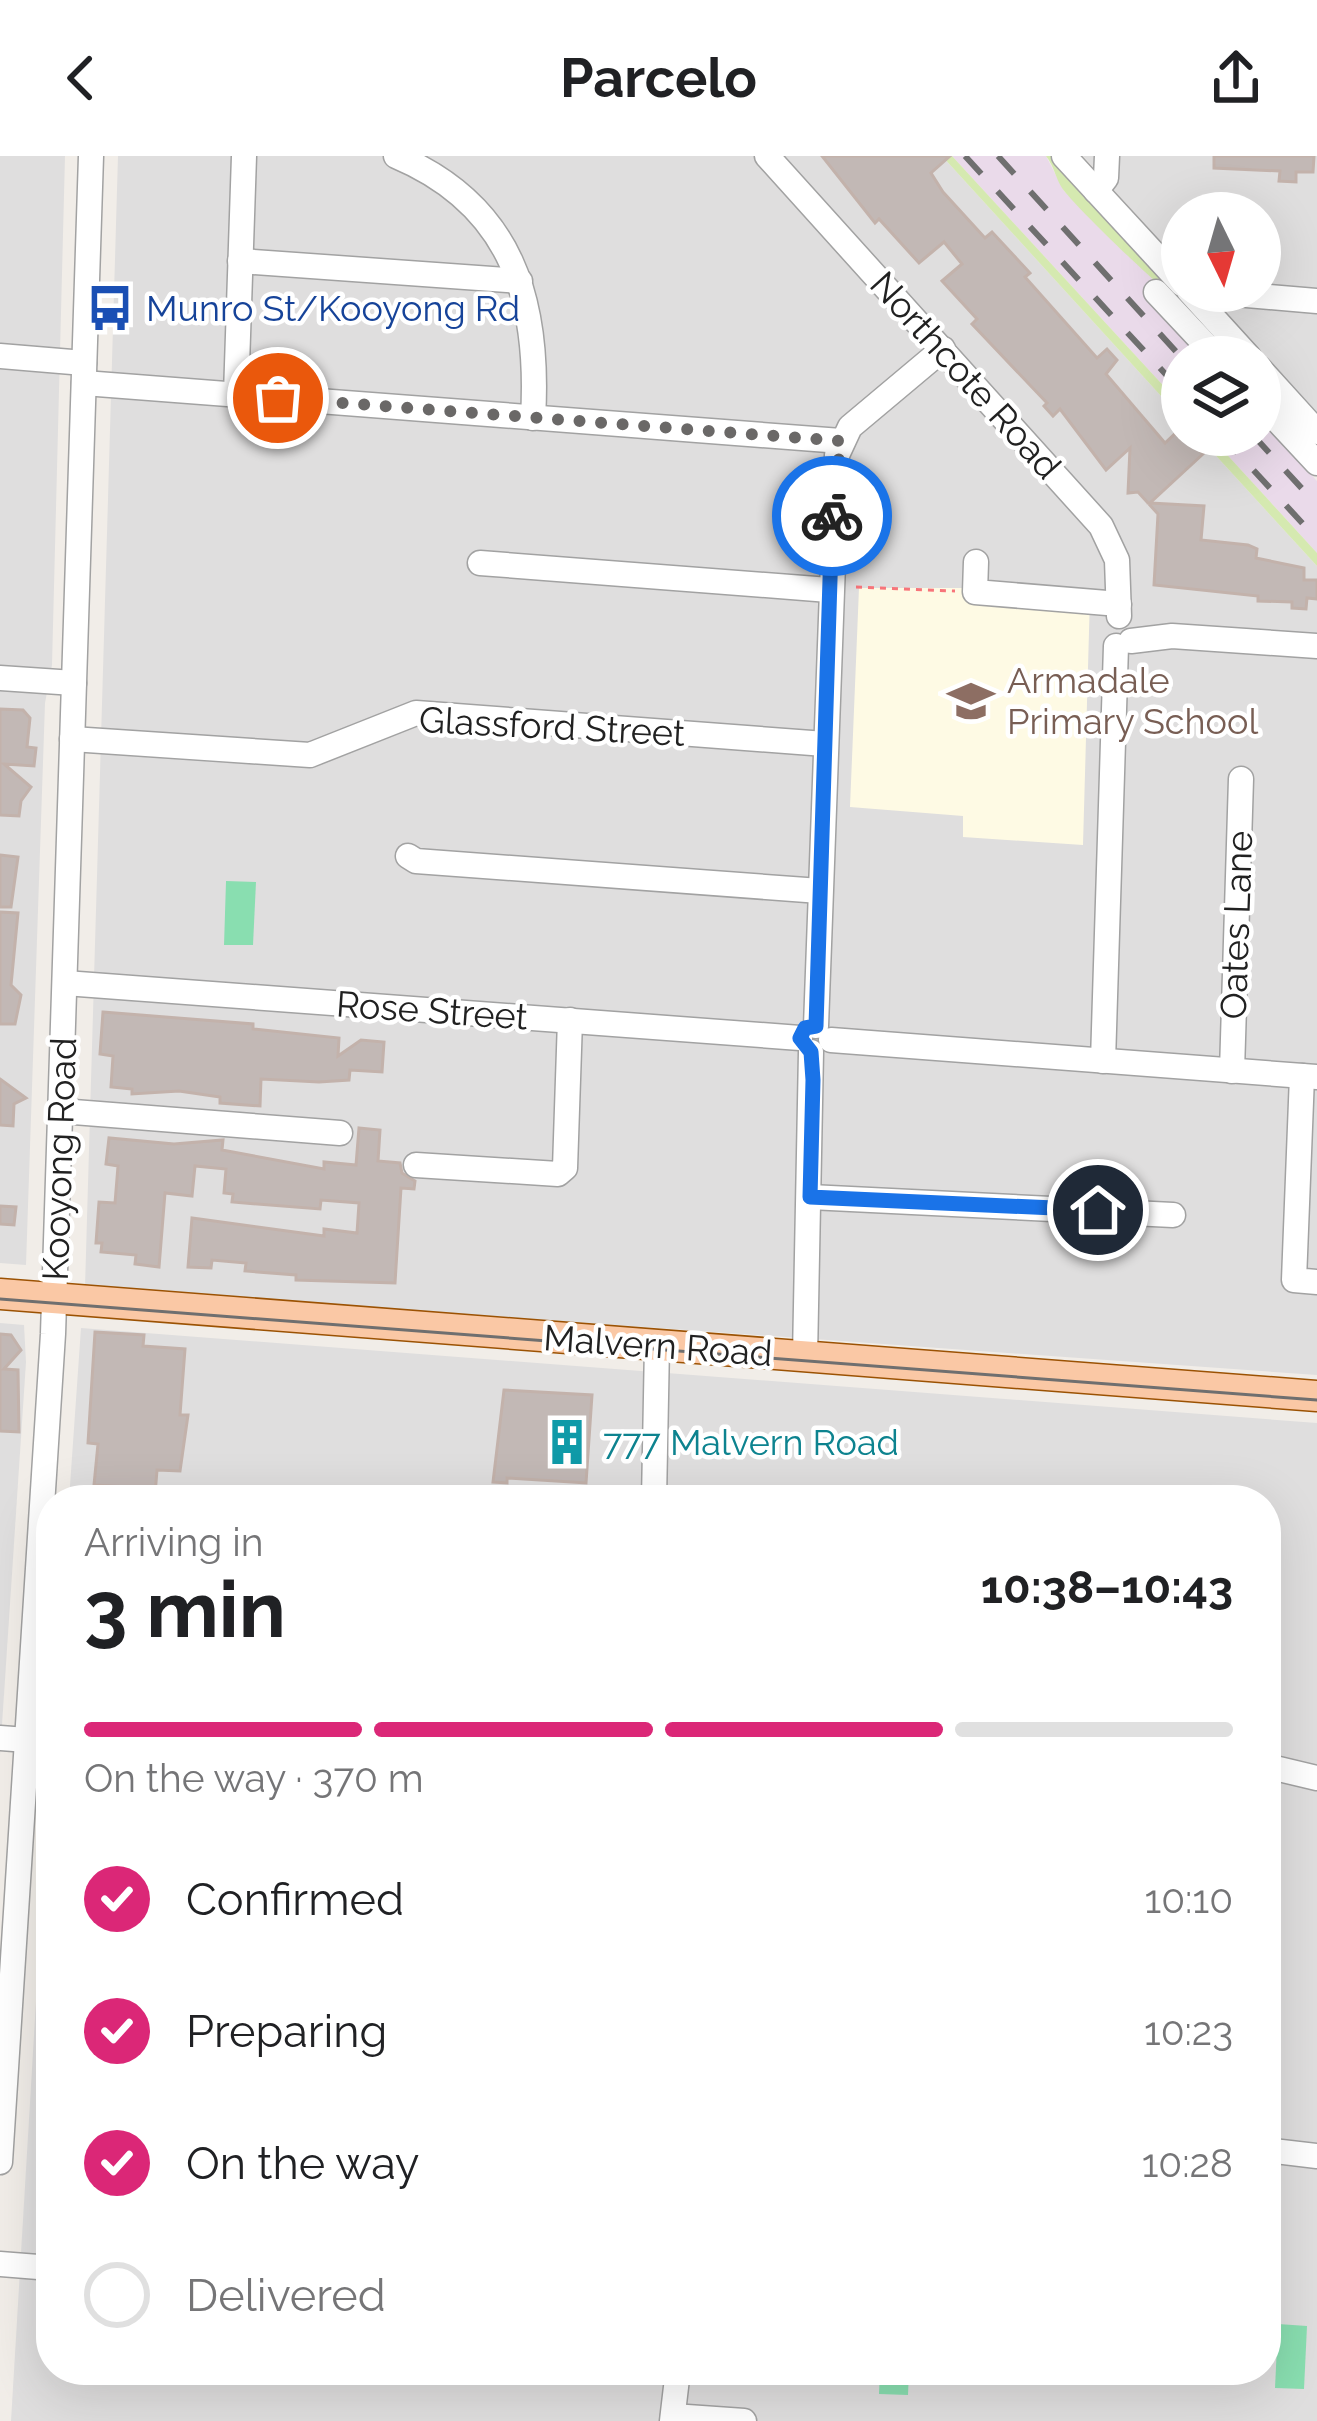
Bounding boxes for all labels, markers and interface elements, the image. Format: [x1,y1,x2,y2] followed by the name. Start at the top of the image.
[48,45,114,111] icon: back
[1203,45,1269,111] icon: share
[560,46,757,110] text: Parcelo
[1161,192,1281,312] north arrow
[1161,192,1281,456] map controls
[862,263,1070,487] street label: Northcote Road
[85,283,135,333] bus stop icon: Munro St/Kooyong Rd
[146,287,520,329] place label: Munro St/Kooyong Rd
[1161,336,1281,456] button: layers
[227,347,329,449] pin
[245,365,311,431] icon: bag
[772,456,892,576] courier
[799,483,865,549] icon: bike
[1007,659,1258,742] place label: Armadale Primary School
[946,676,996,726] school or university icon: Armadale Primary School
[418,698,686,754] street label: Glassford Street
[1212,830,1260,1020] street label: Oates Lane
[335,982,529,1038] street label: Rose Street
[34,1037,84,1281] street label: Kooyong Road
[1047,1159,1149,1261] pin
[1065,1177,1131,1243] icon: home
[542,1316,774,1374] street label: Malvern Road
[542,1417,592,1467] building icon: 777 Malvern Road
[603,1421,899,1463] place label: 777 Malvern Road
[84,1519,264,1565] text: Arriving in
[981,1561,1233,1614] text: 10:38–10:43
[84,1564,286,1655] text: 3 min
[84,1755,424,1801] text: On the way · 370 m
[84,1866,150,1932] icon: check
[186,1873,404,1926] text: Confirmed
[1145,1876,1233,1922] text: 10:10
[84,1998,150,2064] icon: check
[186,2005,387,2058] text: Preparing
[1144,2008,1233,2054] text: 10:23
[84,2130,150,2196] icon: check
[186,2137,420,2190] text: On the way
[1142,2140,1233,2186] text: 10:28
[186,2269,386,2322] text: Delivered

